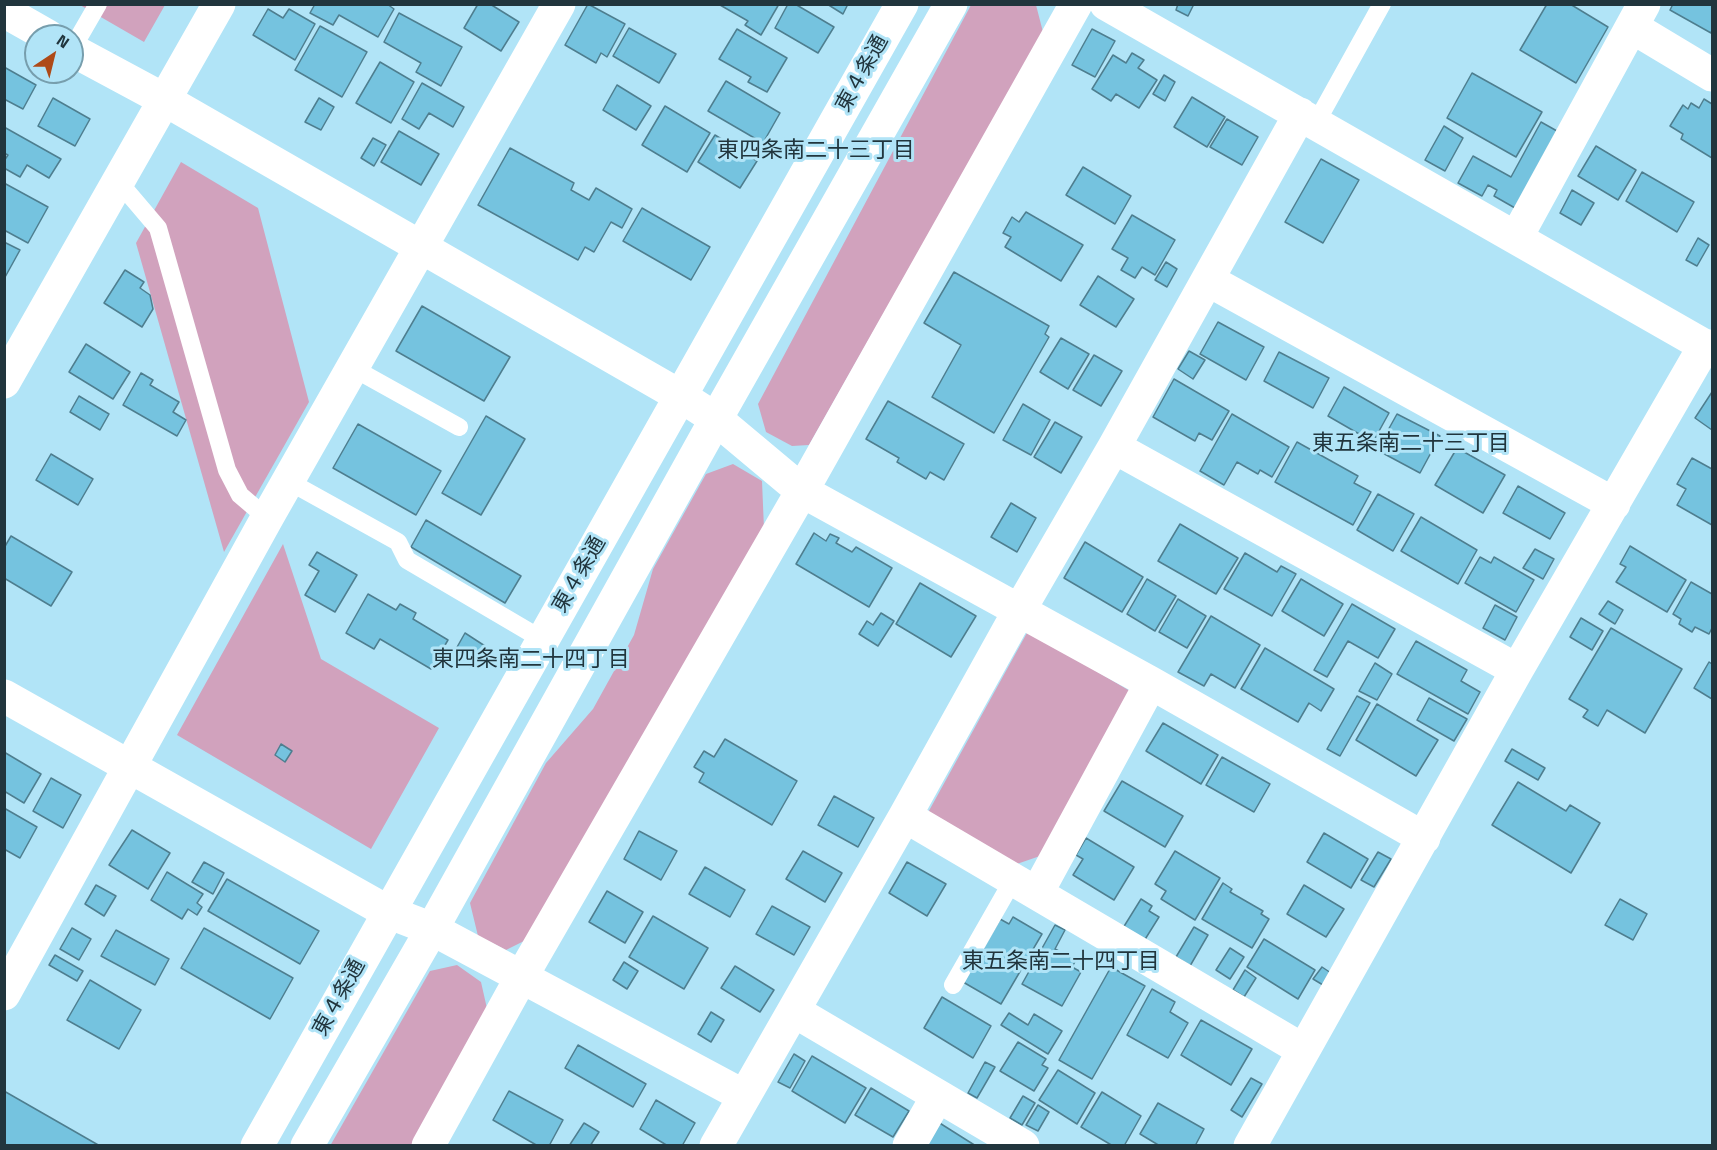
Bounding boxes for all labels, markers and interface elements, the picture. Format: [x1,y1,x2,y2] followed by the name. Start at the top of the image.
[24,24,84,84] north arrow
[52,28,75,54] text: N
[832,31,894,117] street label: 東４条通
[717,139,915,165] district label: 東四条南二十三丁目
[1312,432,1510,458] district label: 東五条南二十三丁目
[548,532,612,618] street label: 東４条通
[432,648,630,674] district label: 東四条南二十四丁目
[962,950,1160,976] district label: 東五条南二十四丁目
[309,955,371,1041] street label: 東４条通

